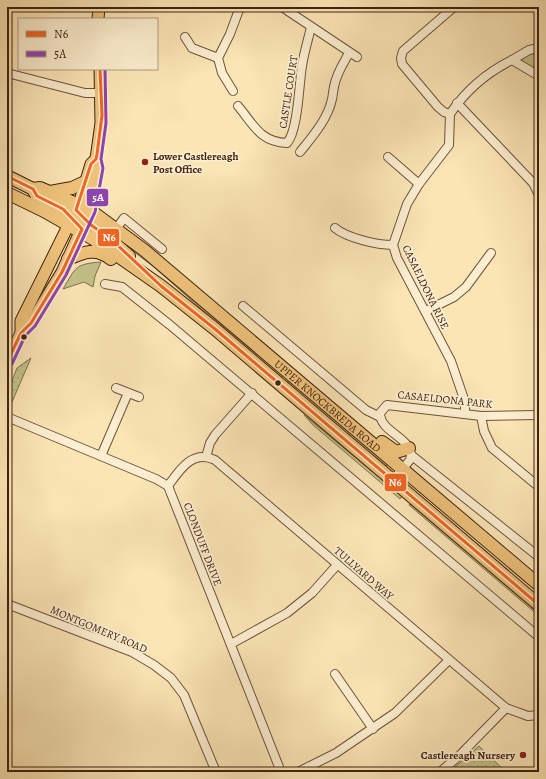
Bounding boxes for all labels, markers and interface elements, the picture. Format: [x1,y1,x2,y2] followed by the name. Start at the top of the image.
[18,18,158,70] legend
[54,26,69,42] text: N6
[54,46,67,62] text: 5A
[275,54,302,130] street label: CASTLE COURT
[153,149,238,177] place label: Lower Castlereagh Post Office
[140,157,150,167] marker: Lower Castlereagh Post Office
[86,188,109,207] line badge: 5A
[92,190,104,205] text: 5A
[97,228,120,247] line badge: N6
[102,230,116,245] text: N6
[399,242,453,332] street label: CASAELDONA RISE
[19,332,29,342] unlabelled marker
[271,357,384,456] street label: UPPER KNOCKBREDA ROAD
[273,378,283,388] unlabelled marker
[397,387,493,412] street label: CASAELDONA PARK
[384,473,407,492] line badge: N6
[388,475,402,490] text: N6
[180,500,225,588] street label: CLONDUFF DRIVE
[331,543,397,604] street label: TULLYARD WAY
[48,602,150,657] street label: MONTGOMERY ROAD
[421,748,516,763] place label: Castlereagh Nursery
[518,750,528,760] marker: Castlereagh Nursery

